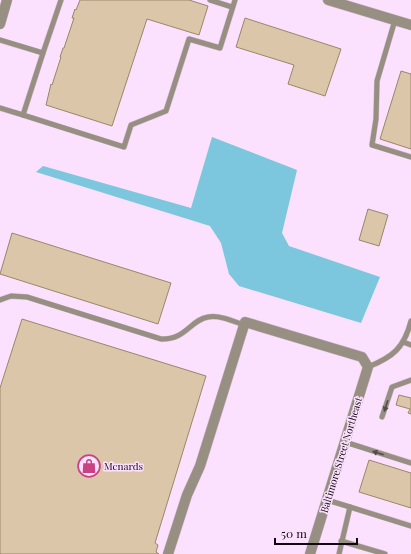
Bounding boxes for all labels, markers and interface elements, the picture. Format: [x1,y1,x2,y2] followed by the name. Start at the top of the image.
[317,395,365,514] street label: Baltimore Street Northeast
[382,400,388,412] one-way arrow
[372,450,384,456] one-way arrow
[76,453,102,479] shop icon: Menards
[104,459,143,473] place label: Menards
[275,520,357,546] scale bar
[281,525,307,541] text: 50 m

